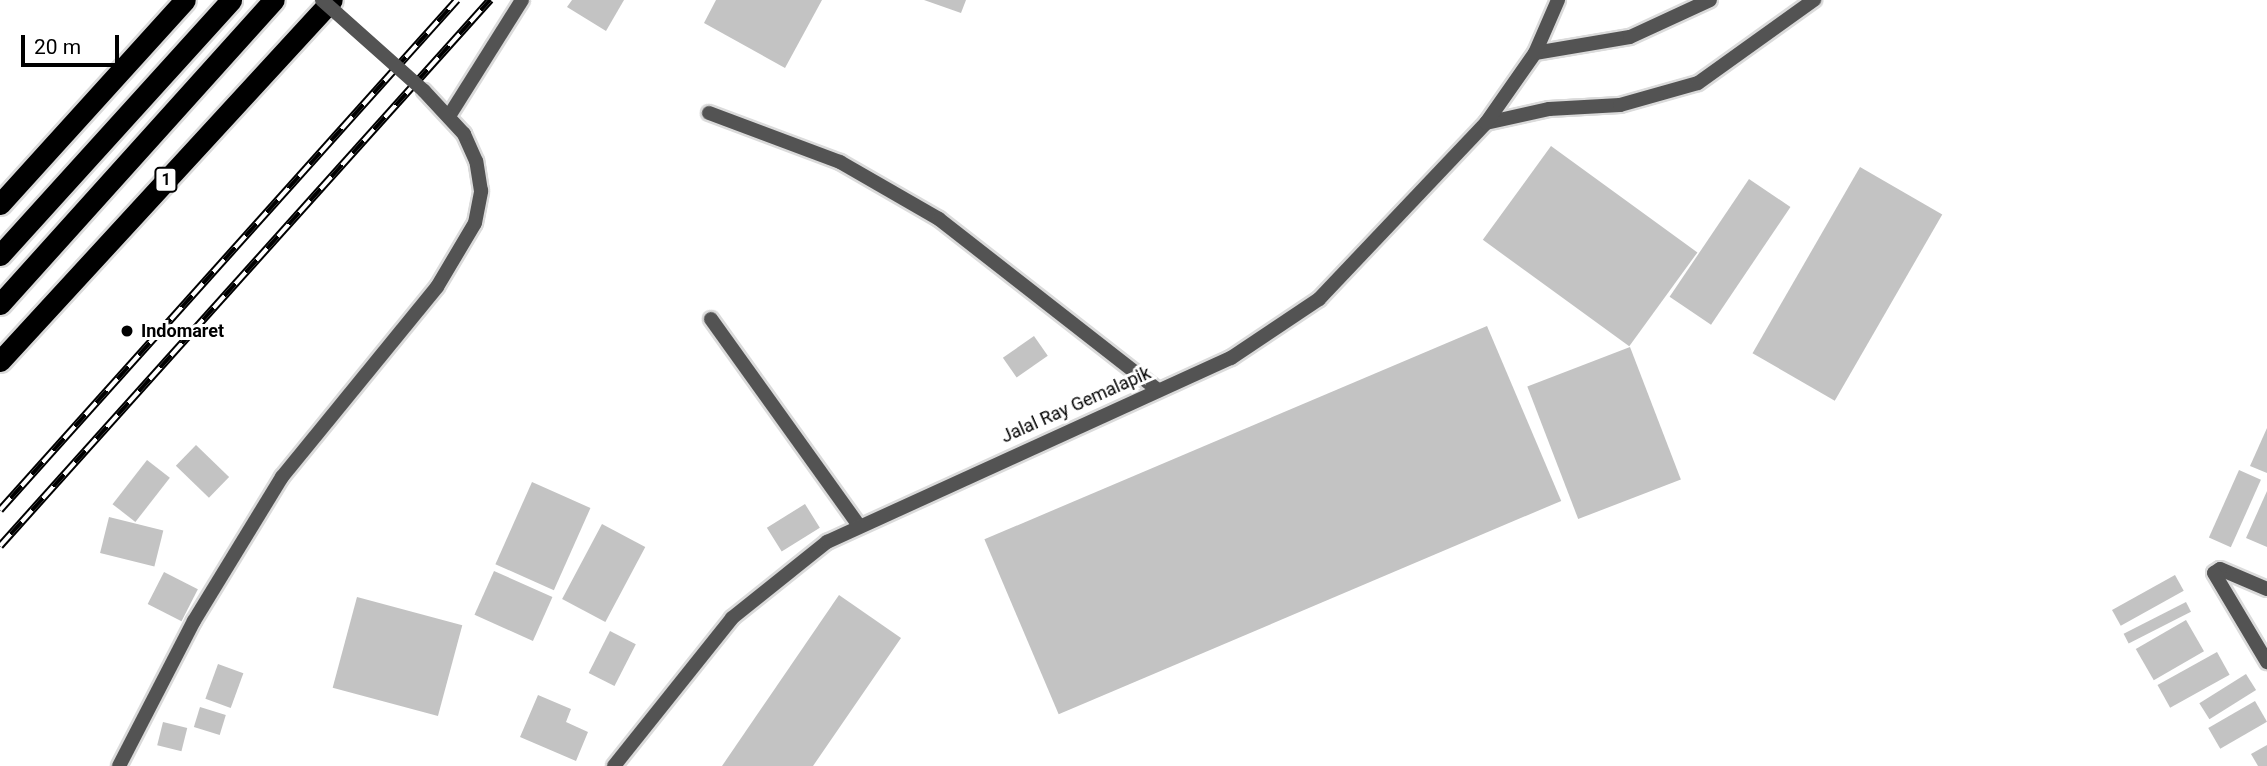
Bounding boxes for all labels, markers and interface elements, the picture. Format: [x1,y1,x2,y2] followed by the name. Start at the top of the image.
[24,21,122,65] scale bar
[34,35,81,59] text: 20 m
[154,168,178,192] road number: 1
[141,320,224,342] place label: Indomaret
[119,323,135,339] marker: Indomaret
[998,362,1154,448] street label: Jalal Ray Gemalapik

